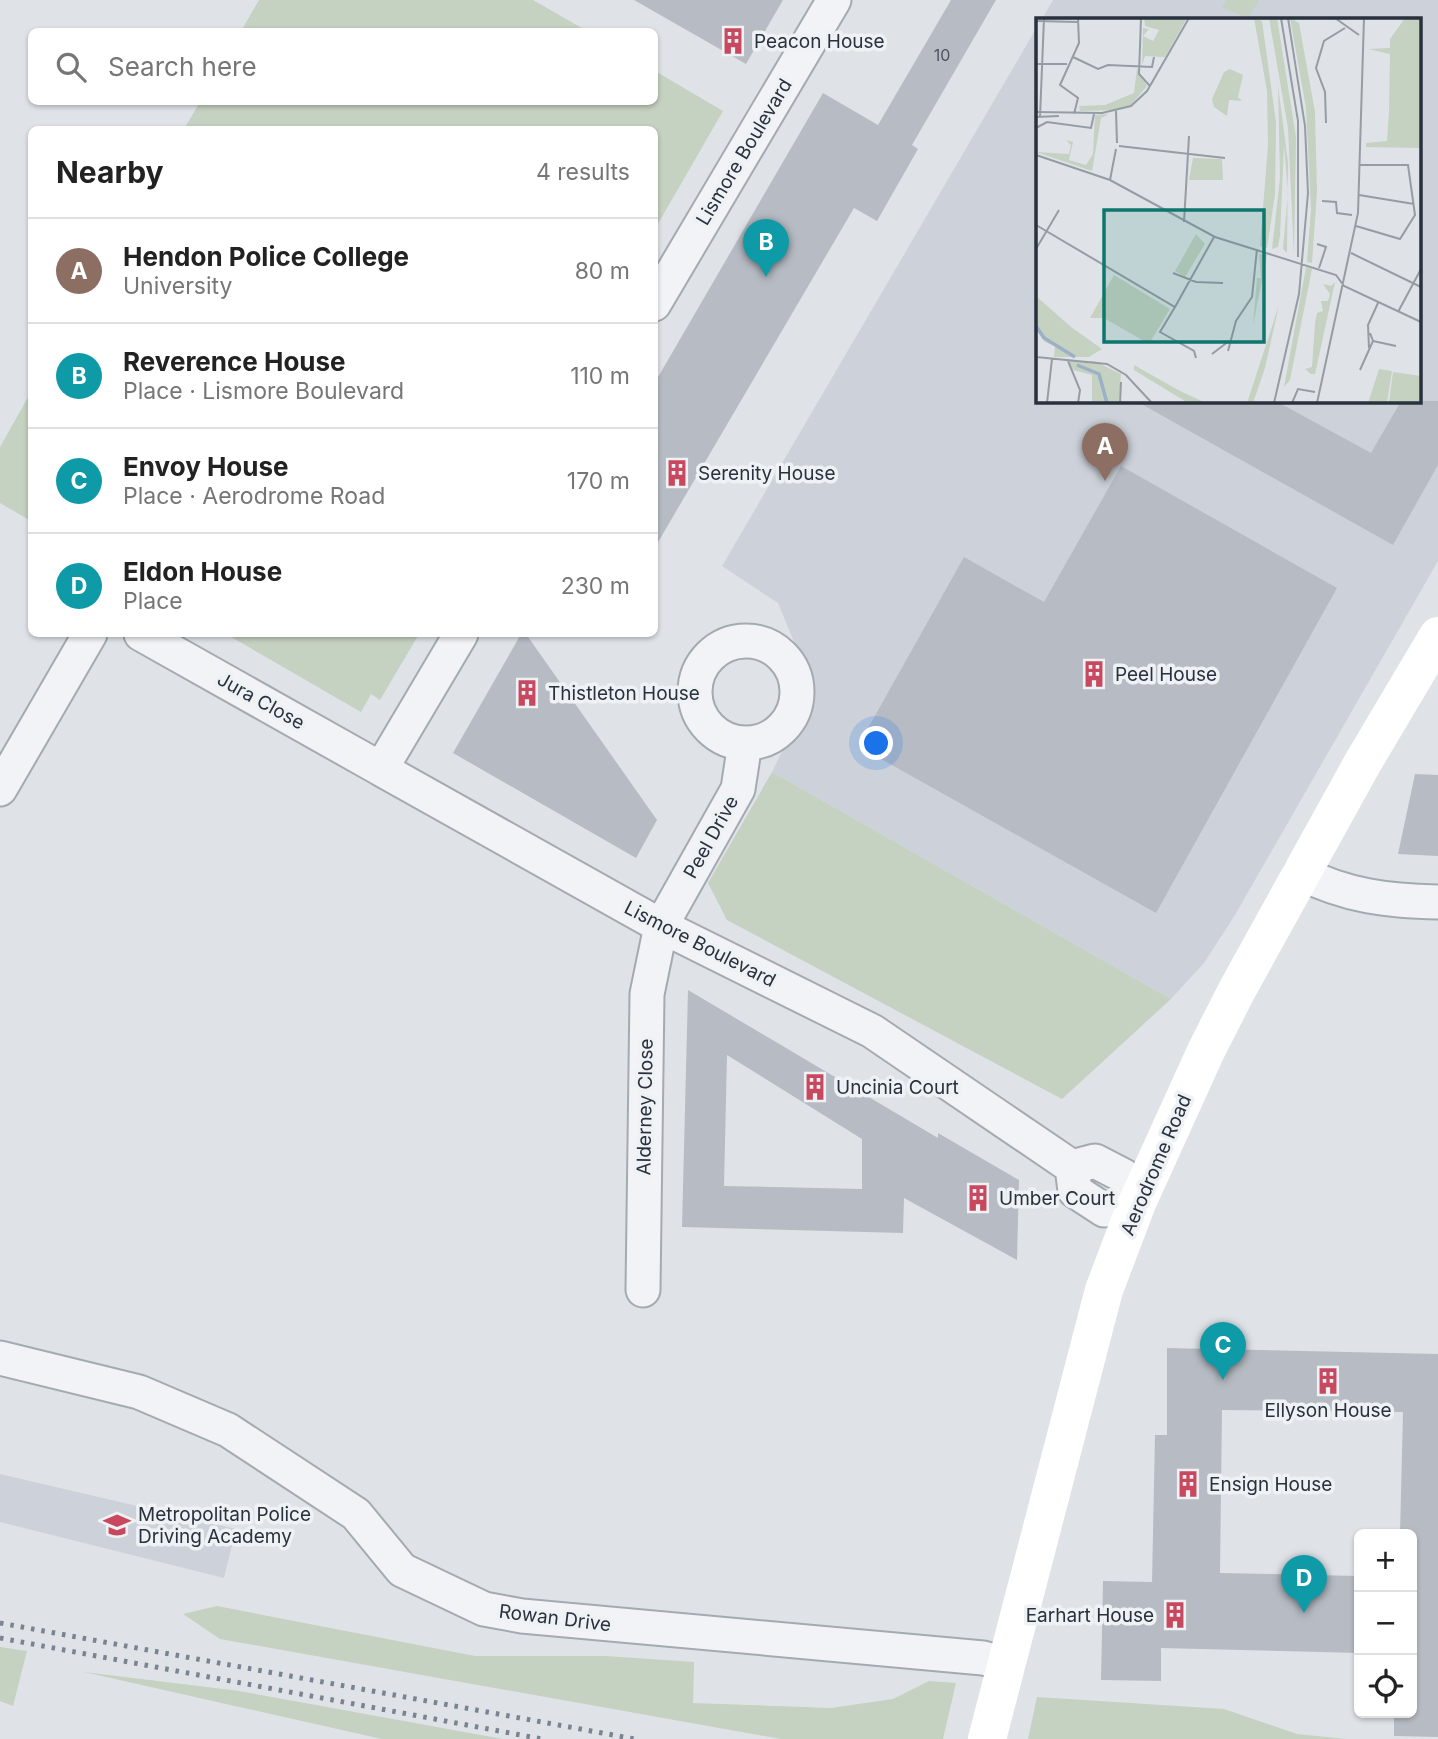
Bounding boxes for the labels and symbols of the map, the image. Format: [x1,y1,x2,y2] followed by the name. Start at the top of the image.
[1036,18,1420,402] inset map
[718,26,748,56] building icon: Peacon House
[754,30,885,53] place label: Peacon House
[934,45,950,65] house number: 10
[691,75,797,229] street label: Lismore Boulevard
[743,219,789,277] pin: B
[1082,423,1128,481] pin: A
[662,458,692,488] building icon: Serenity House
[698,462,835,485] place label: Serenity House
[1079,659,1109,689] building icon: Peel House
[1115,663,1217,686] place label: Peel House
[213,668,309,734] street label: Jura Close
[512,678,542,708] building icon: Thistleton House
[548,682,700,705] place label: Thistleton House
[859,726,893,760] your location
[679,792,743,882] street label: Peel Drive
[620,896,780,992] street label: Lismore Boulevard
[632,1038,658,1176] street label: Alderney Close
[800,1072,830,1102] building icon: Uncinia Court
[836,1076,959,1099] place label: Uncinia Court
[1116,1091,1196,1239] street label: Aerodrome Road
[963,1183,993,1213] building icon: Umber Court
[999,1187,1115,1210] place label: Umber Court
[1200,1322,1246,1380] pin: C
[1313,1366,1343,1396] building icon: Ellyson House
[1264,1399,1392,1422] place label: Ellyson House
[1173,1469,1203,1499] building icon: Ensign House
[1209,1473,1332,1496] place label: Ensign House
[138,1503,311,1548] place label: Metropolitan Police Driving Academy
[102,1510,132,1540] school or university icon: Metropolitan Police Driving Academy
[1281,1555,1327,1613] pin: D
[498,1600,612,1636] street label: Rowan Drive
[1160,1600,1190,1630] building icon: Earhart House
[1026,1604,1154,1627] place label: Earhart House

